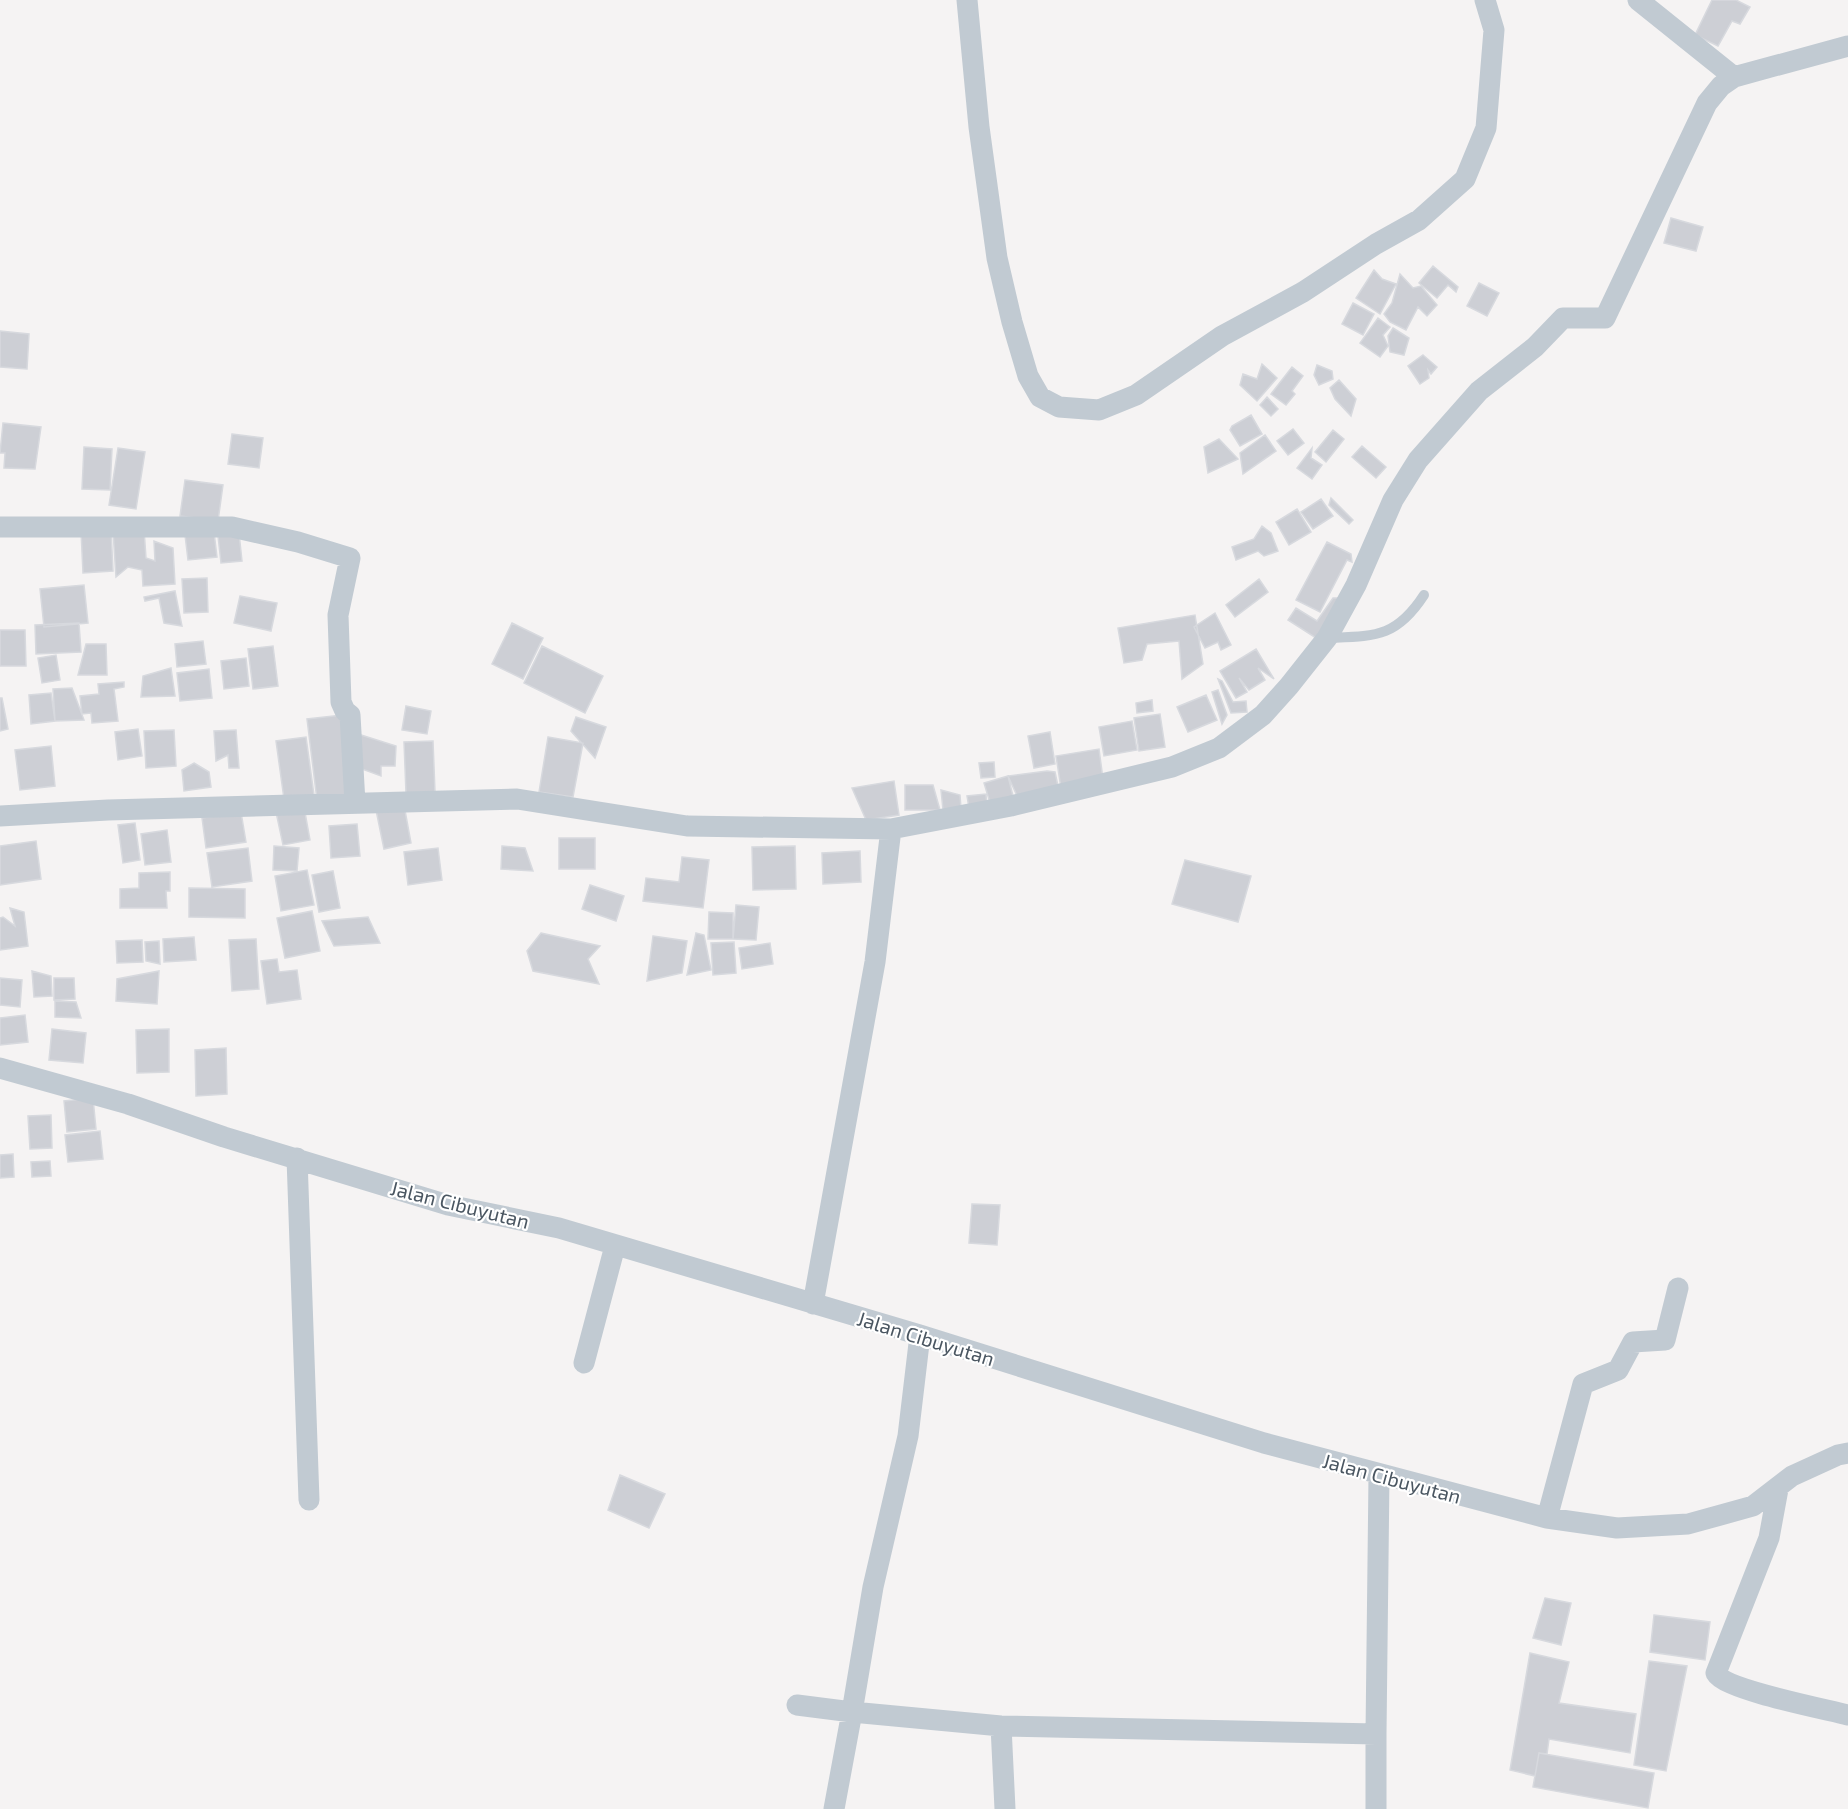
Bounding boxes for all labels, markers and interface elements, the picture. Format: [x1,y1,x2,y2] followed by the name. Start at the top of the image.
[388,1175,532,1233] street label: Jalan Cibuyutan
[855,1306,997,1370] street label: Jalan Cibuyutan
[1320,1448,1464,1508] street label: Jalan Cibuyutan

